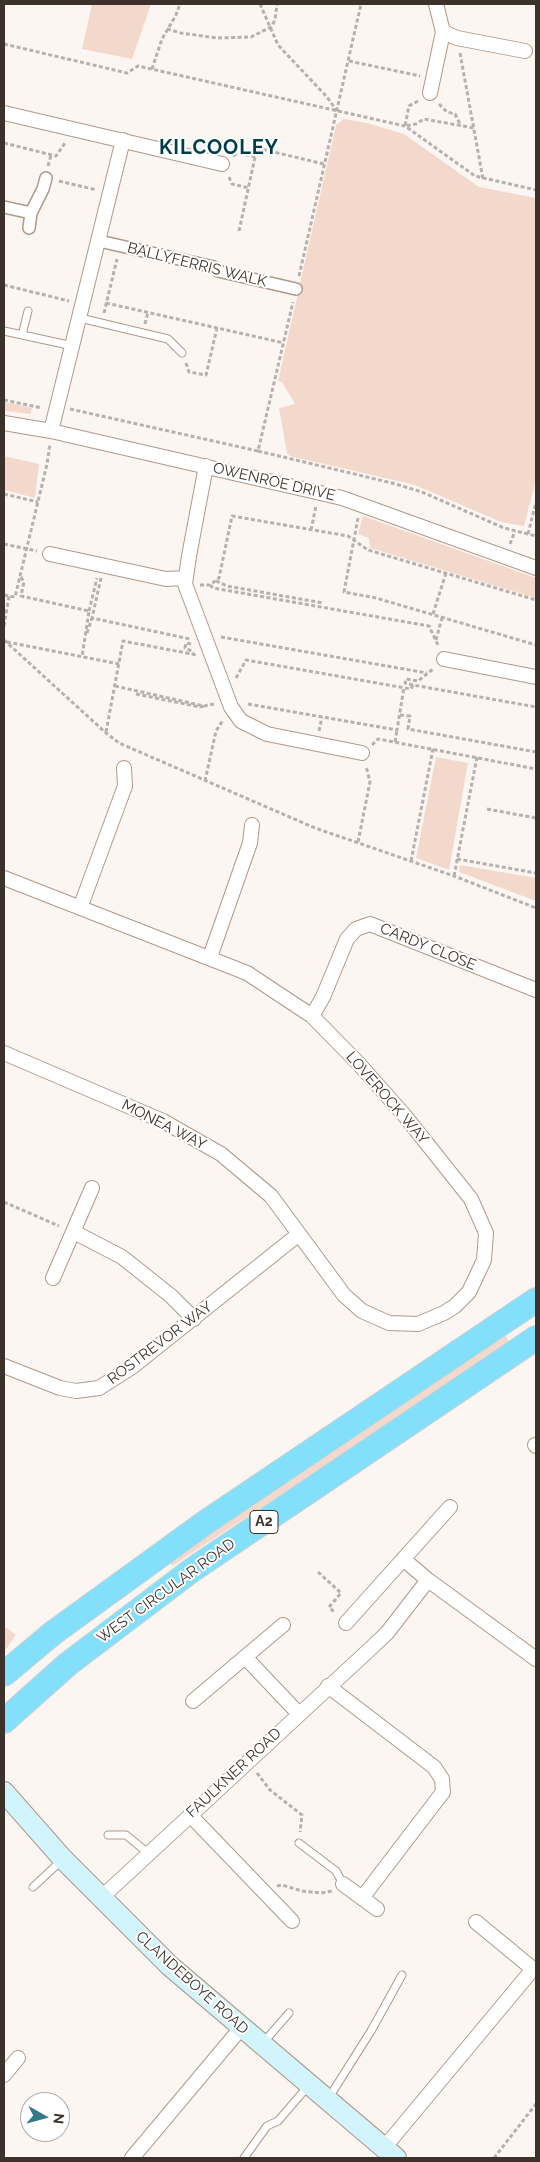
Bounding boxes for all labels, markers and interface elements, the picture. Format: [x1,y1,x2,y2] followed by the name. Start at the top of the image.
[158,136,280,160] district label: KILCOOLEY
[125,239,269,291] street label: BALLYFERRIS WALK
[211,459,337,505] street label: OWENROE DRIVE
[377,920,479,974] street label: CARDY CLOSE
[342,1048,432,1148] street label: LOVEROCK WAY
[119,1096,209,1154] street label: MONEA WAY
[104,1298,216,1388] street label: ROSTREVOR WAY
[250,1510,278,1534] road number: A2
[93,1535,239,1647] street label: WEST CIRCULAR ROAD
[183,1724,285,1822] street label: FAULKNER ROAD
[132,1928,252,2038] street label: CLANDEBOYE ROAD
[20,2092,70,2142] north arrow
[50,2112,67,2125] text: N

